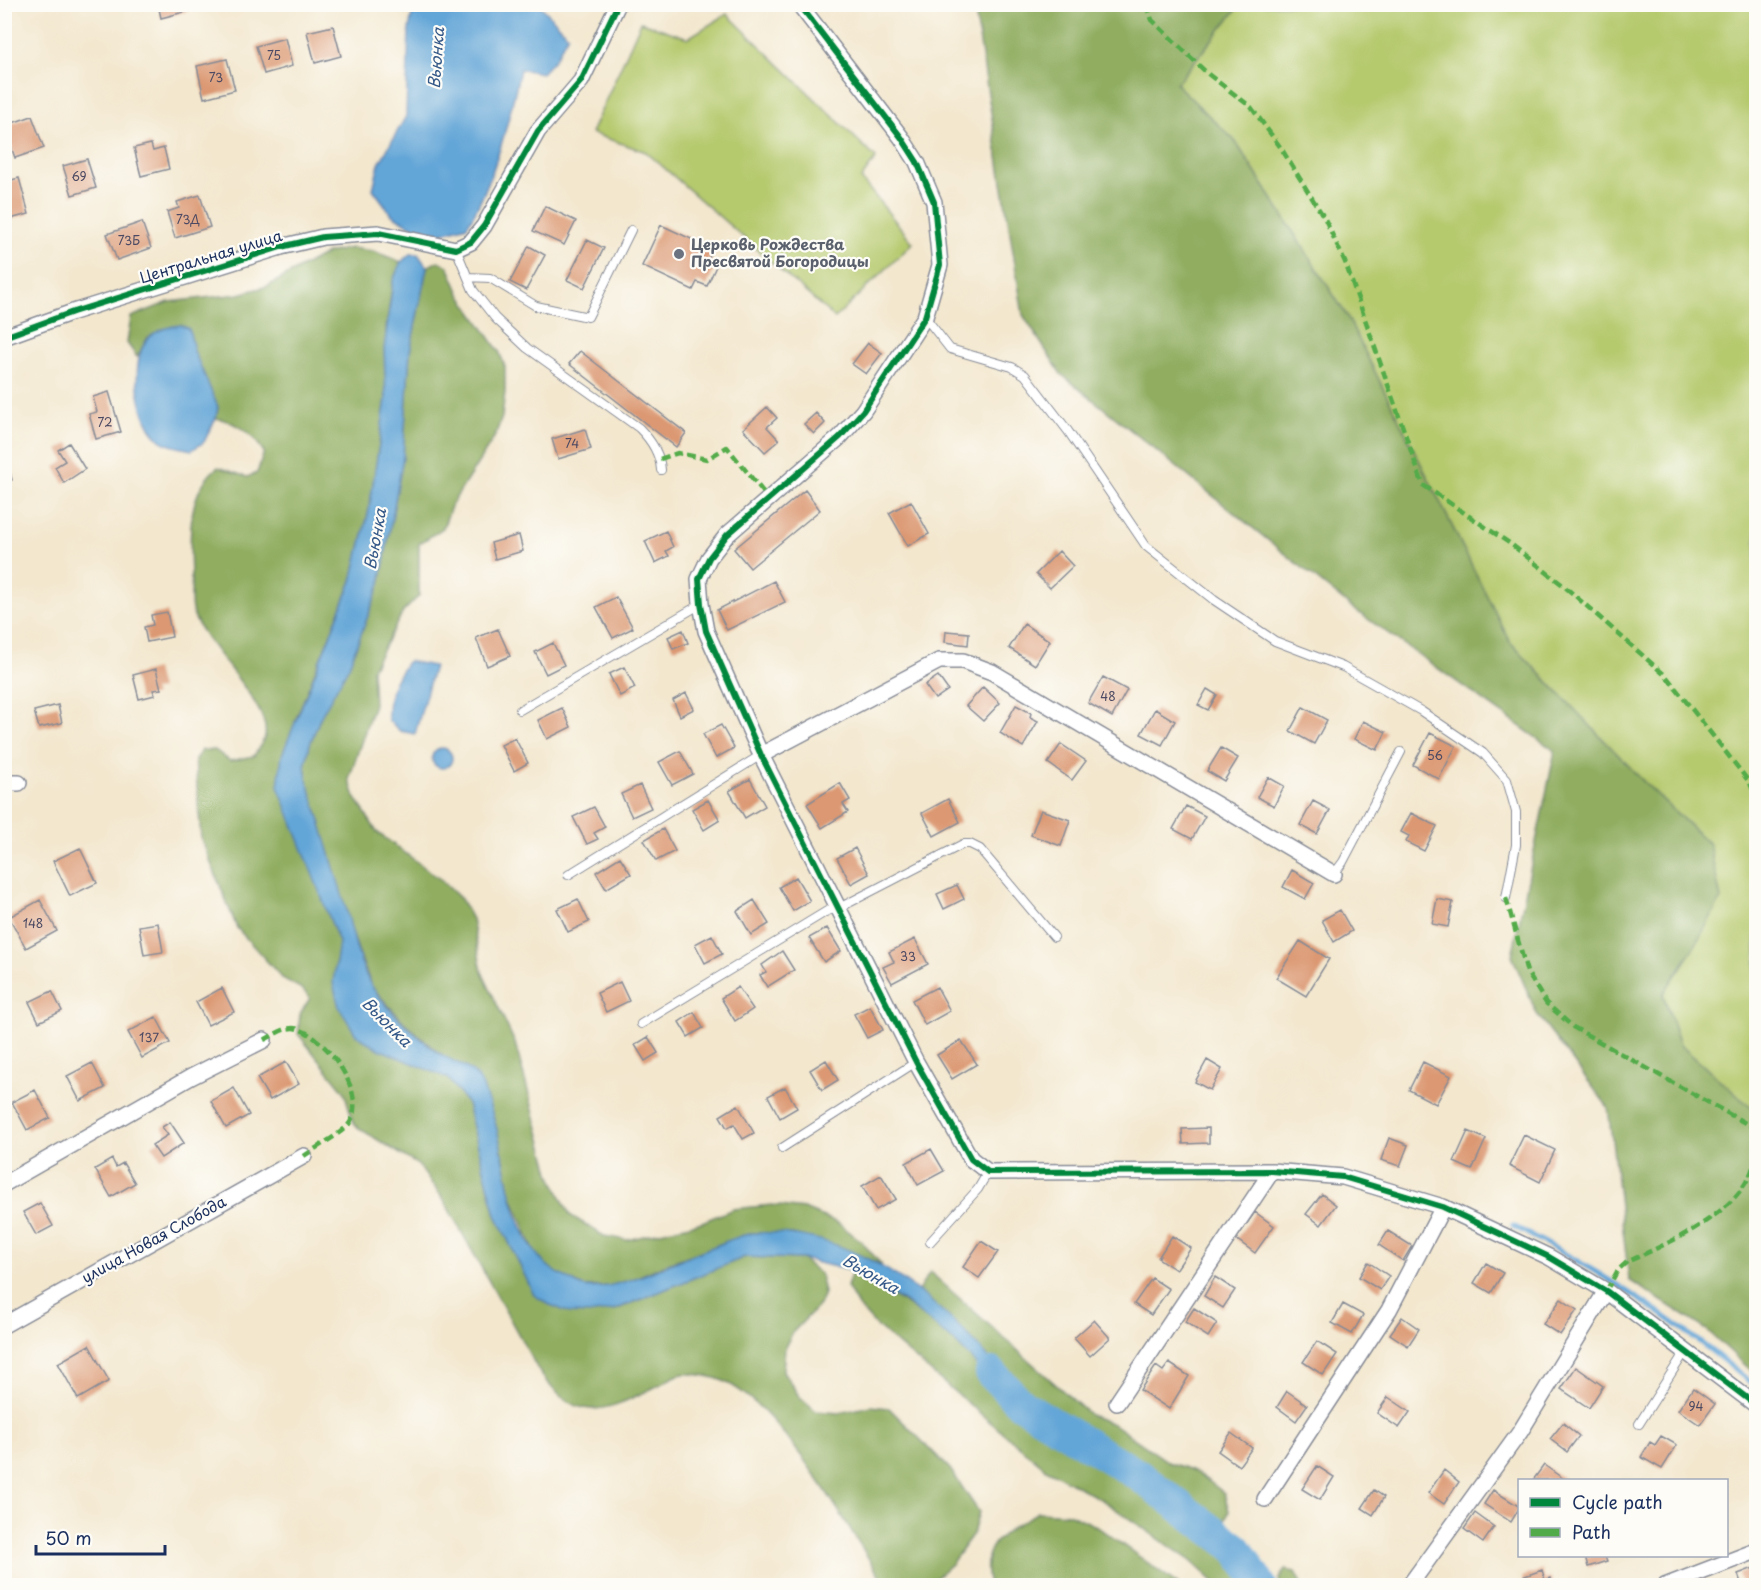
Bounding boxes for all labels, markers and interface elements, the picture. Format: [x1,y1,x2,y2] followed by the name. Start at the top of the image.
[421,25,449,89] water label: Вьюнка
[267,46,281,64] house number: 75
[209,68,223,86] house number: 73
[71,167,87,185] house number: 69
[176,210,201,228] house number: 73Д
[136,223,285,288] street label: Центральная улица
[118,231,140,249] house number: 73Б
[691,232,869,272] place label: Церковь Рождества Пресвятой Богородицы
[672,247,686,261] marker: Церковь Рождества Пресвятой Богородицы
[97,413,113,431] house number: 72
[565,434,579,452] house number: 74
[357,505,391,571] water label: Вьюнка
[1100,687,1116,705] house number: 48
[1427,746,1443,764] house number: 56
[23,914,43,932] house number: 148
[900,947,916,965] house number: 33
[357,991,419,1052] water label: Вьюнка
[139,1028,159,1046] house number: 137
[77,1189,230,1288] street label: улица Новая Слобода
[839,1247,905,1299] water label: Вьюнка
[1689,1397,1704,1415] house number: 94
[1518,1479,1728,1557] legend
[1572,1488,1663,1515] text: Cycle path
[36,1518,165,1556] scale bar
[1572,1518,1611,1545] text: Path
[45,1524,92,1551] text: 50 m

